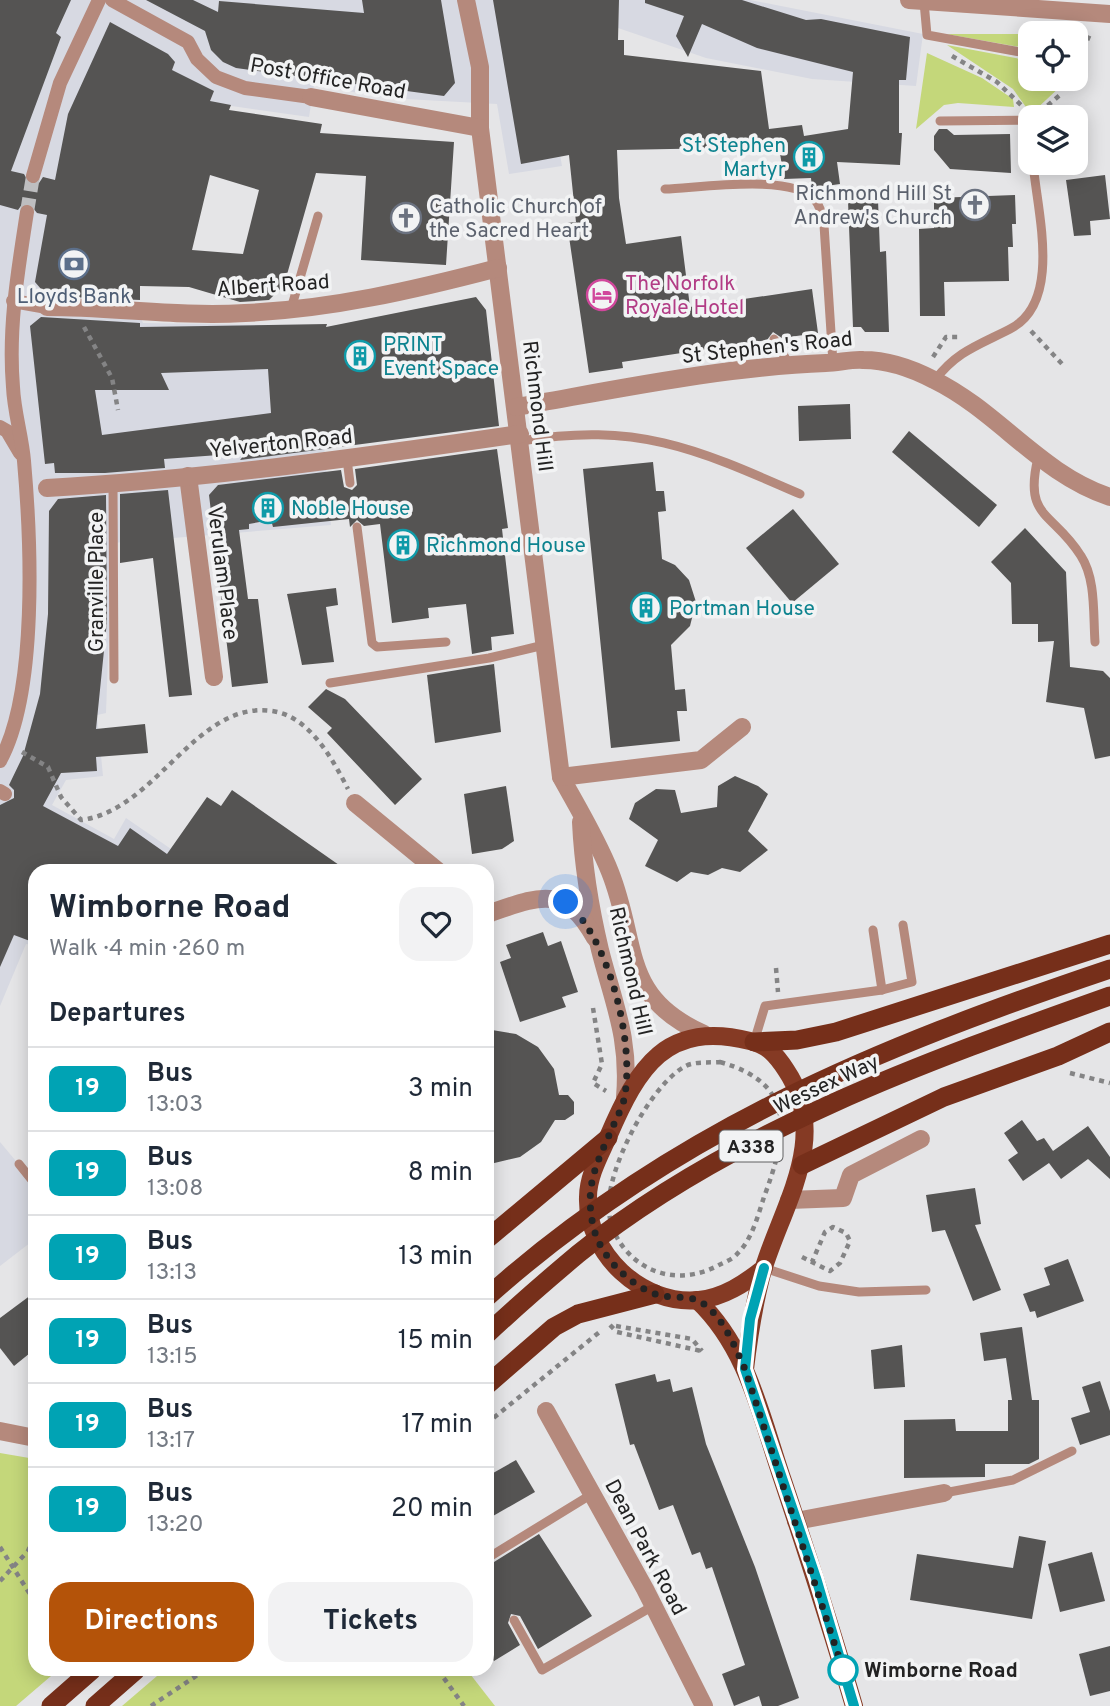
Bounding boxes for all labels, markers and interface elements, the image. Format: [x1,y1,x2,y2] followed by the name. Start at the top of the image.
[1018,21,1088,175] map controls
[1018,21,1088,91] button: locate
[248,52,408,106] street label: Post Office Road
[1018,105,1088,175] button: layers
[682,133,786,184] place label: St Stephen Martyr
[792,140,826,174] building icon: St Stephen Martyr
[793,181,952,232] place label: Richmond Hill St Andrew's Church
[958,188,992,222] church icon: Richmond Hill St Andrew's Church
[429,194,602,245] place label: Catholic Church of the Sacred Heart
[389,201,423,235] church icon: Catholic Church of the Sacred Heart
[57,247,91,281] bank icon: Lloyds Bank
[216,269,331,304] street label: Albert Road
[625,271,744,322] place label: The Norfolk Royale Hotel
[585,278,619,312] hotel icon: The Norfolk Royale Hotel
[17,284,131,311] place label: Lloyds Bank
[680,326,854,371] street label: St Stephen's Road
[383,332,499,383] place label: PRINT Event Space
[343,339,377,373] building icon: PRINT Event Space
[515,339,558,473] street label: Richmond Hill
[208,424,354,465] street label: Yelverton Road
[251,491,285,525] building icon: Noble House
[291,496,410,523] place label: Noble House
[200,505,243,642] street label: Verulam Place
[84,512,111,652] street label: Granville Place
[386,528,420,562] building icon: Richmond House
[426,533,586,560] place label: Richmond House
[629,591,663,625] building icon: Portman House
[669,596,815,623] place label: Portman House
[548,884,583,919] your location
[399,887,473,961] button: heart
[49,888,291,930] text: Wimborne Road
[602,904,657,1038] street label: Richmond Hill
[49,935,245,964] text: Walk · 4 min · 260 m
[49,998,186,1031] text: Departures
[770,1049,884,1121] street label: Wessex Way
[147,1058,193,1091] text: Bus
[408,1073,473,1106] text: 3 min
[75,1074,100,1104] text: 19
[147,1091,203,1120] text: 13:03
[720,1130,782,1162] road number: A338
[147,1142,193,1175] text: Bus
[408,1157,473,1190] text: 8 min
[75,1158,100,1188] text: 19
[147,1175,203,1204] text: 13:08
[147,1226,193,1259] text: Bus
[398,1241,473,1274] text: 13 min
[75,1242,100,1272] text: 19
[147,1259,197,1288] text: 13:13
[147,1310,193,1343] text: Bus
[398,1325,473,1358] text: 15 min
[75,1326,100,1356] text: 19
[147,1343,197,1372] text: 13:15
[147,1394,193,1427] text: Bus
[401,1409,473,1442] text: 17 min
[75,1410,100,1440] text: 19
[147,1427,195,1456] text: 13:17
[597,1475,692,1620] street label: Dean Park Road
[147,1478,193,1511] text: Bus
[391,1493,473,1526] text: 20 min
[75,1494,100,1524] text: 19
[147,1511,203,1540] text: 13:20
[49,1582,254,1662] button: Directions
[268,1582,473,1662] button: Tickets
[828,1655,858,1685] marker: Wimborne Road
[864,1658,1018,1685] place label: Wimborne Road

